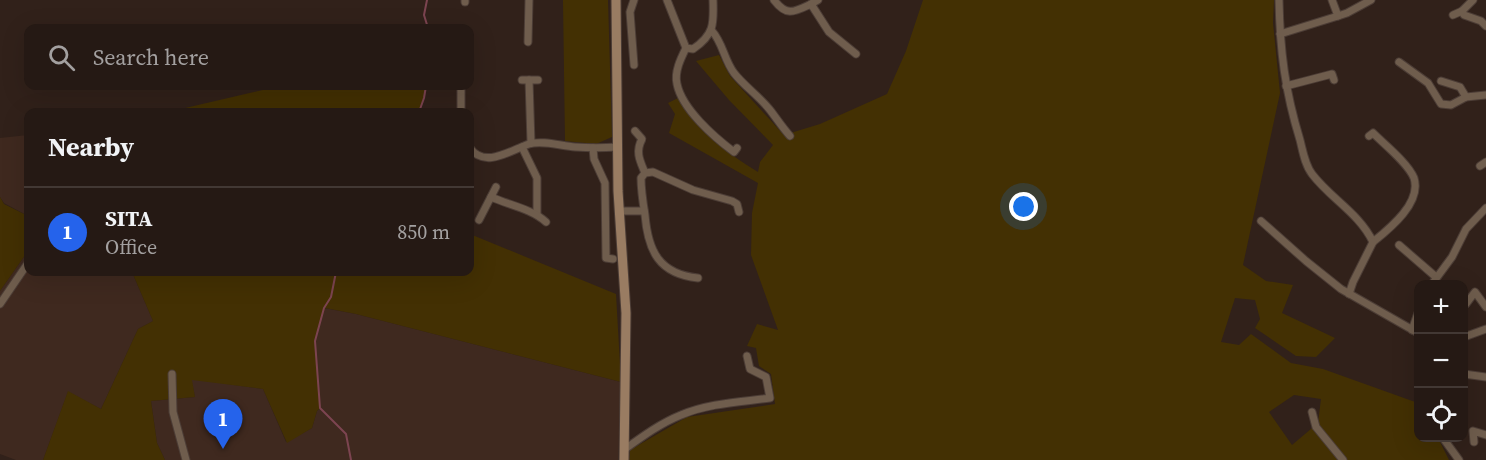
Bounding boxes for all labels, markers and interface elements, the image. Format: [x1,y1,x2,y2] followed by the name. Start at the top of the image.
[24,24,474,90] search box
[45,41,78,74] icon: search
[93,42,209,72] text: Search here
[48,129,134,165] text: Nearby
[1009,192,1038,221] your location
[105,203,152,233] text: SITA
[62,218,73,246] text: 1
[397,218,450,246] text: 850 m
[105,233,157,261] text: Office
[1414,280,1468,442] map controls
[1414,280,1468,334] button: +
[1414,334,1468,388] button: −
[1414,388,1468,442] button: locate
[204,400,242,449] pin: 1

